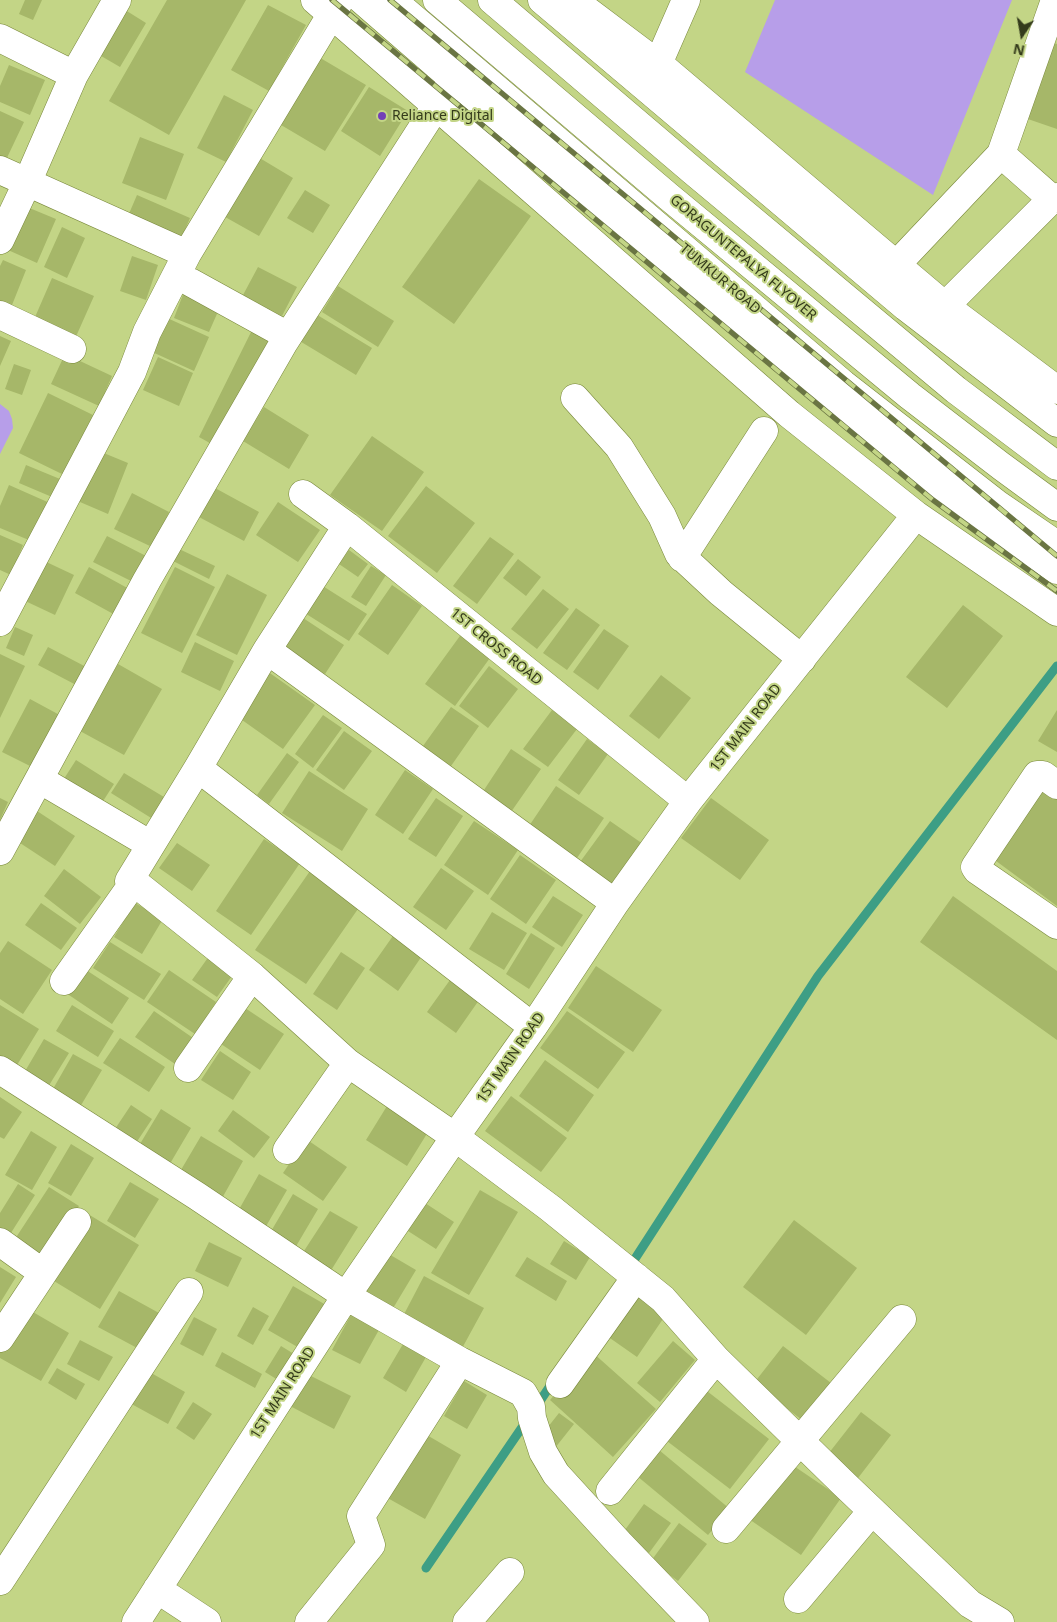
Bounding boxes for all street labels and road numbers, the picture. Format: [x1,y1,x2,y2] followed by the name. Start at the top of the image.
[666,192,820,324] street label: GORAGUNTEPALYA FLYOVER
[676,240,764,318] street label: TUMKUR ROAD
[447,605,545,689] street label: 1ST CROSS ROAD
[707,681,785,775] street label: 1ST MAIN ROAD
[474,1010,548,1106] street label: 1ST MAIN ROAD
[247,1344,319,1442] street label: 1ST MAIN ROAD

